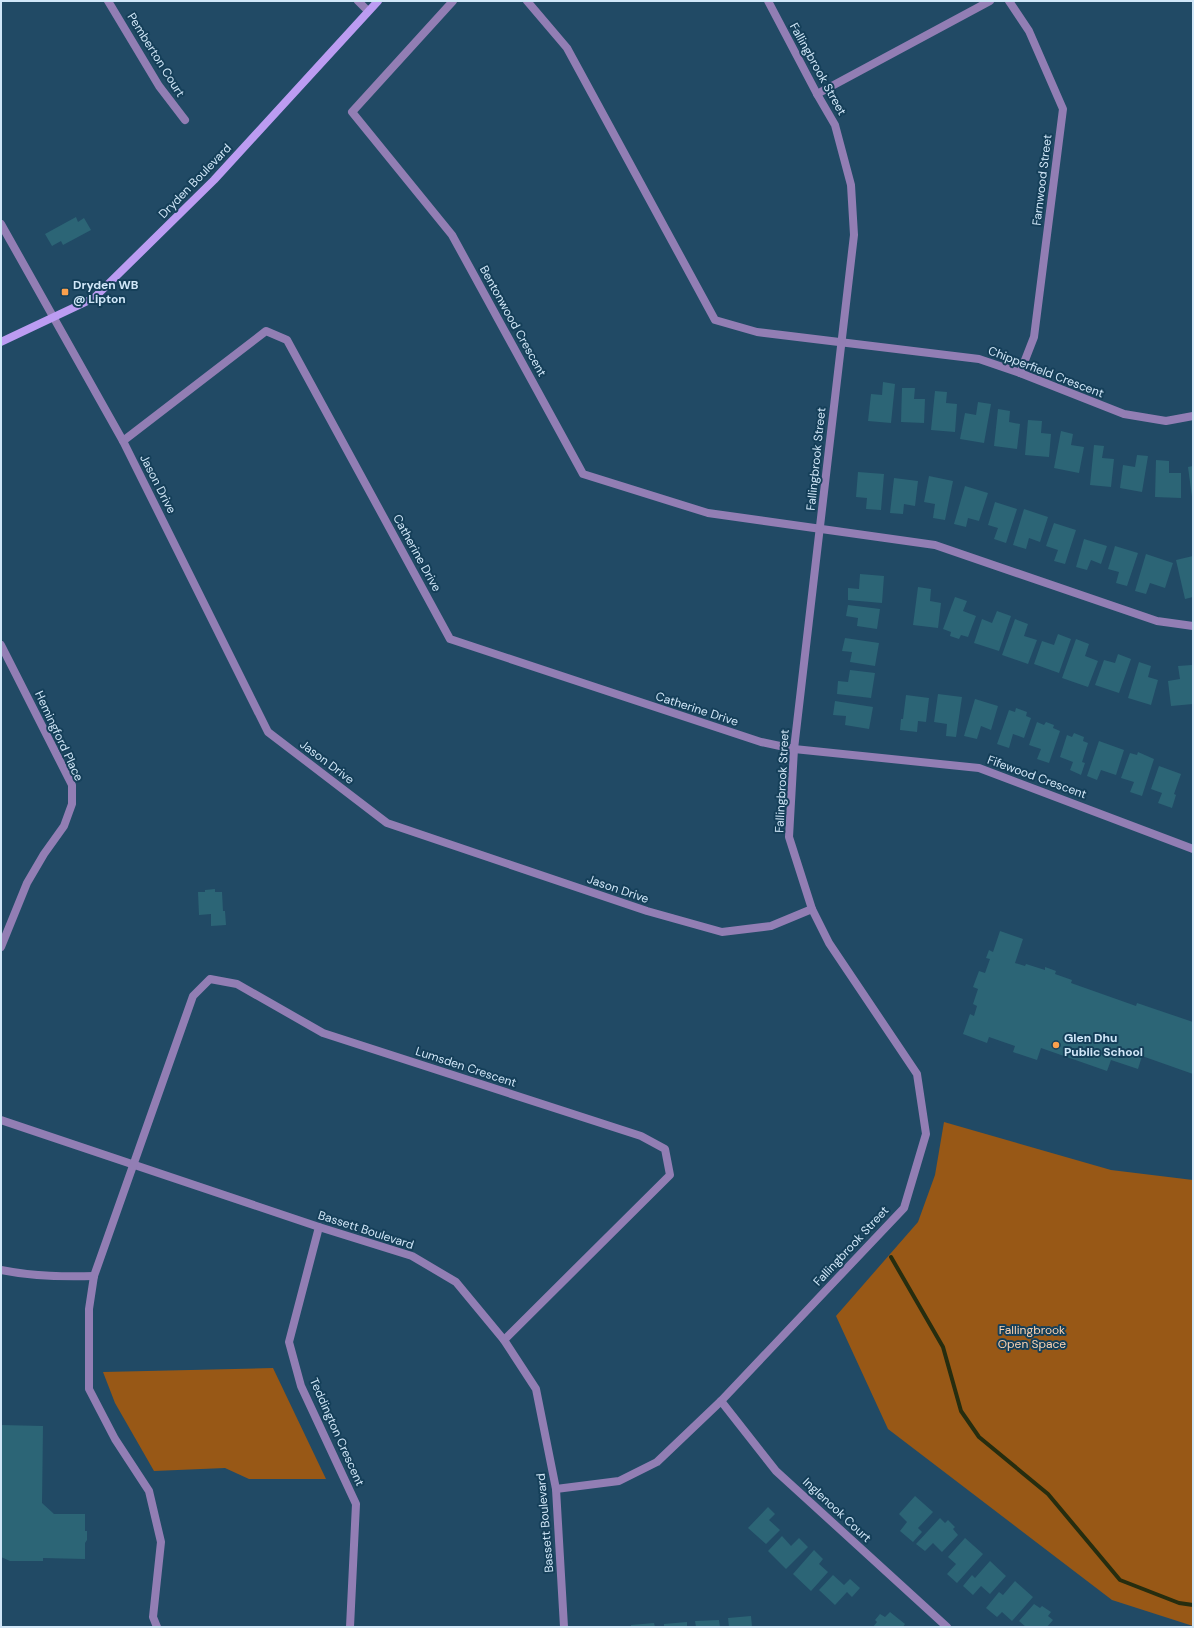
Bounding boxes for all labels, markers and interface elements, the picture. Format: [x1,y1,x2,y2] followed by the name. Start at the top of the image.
[124,10,188,100] street label: Pemberton Court
[786,20,850,118] street label: Fallingbrook Street
[1028,133,1056,227] street label: Farnwood Street
[155,140,235,222] street label: Dryden Boulevard
[476,263,550,379] street label: Bentonwood Crescent
[73,277,139,307] place label: Dryden WB @ Lipton
[60,287,70,297] marker: Dryden WB @ Lipton
[986,343,1106,402] street label: Chipperfield Crescent
[803,406,829,511] street label: Fallingbrook Street
[136,452,180,516] street label: Jason Drive
[389,511,445,595] street label: Catherine Drive
[31,688,87,784] street label: Hemingford Place
[654,688,741,730] street label: Catherine Drive
[771,729,793,833] street label: Fallingbrook Street
[297,736,358,788] street label: Jason Drive
[985,752,1089,802] street label: Fifewood Crescent
[585,871,651,907] street label: Jason Drive
[1064,1030,1143,1060] place label: Glen Dhu Public School
[1051,1040,1061,1050] marker: Glen Dhu Public School
[413,1043,519,1091] street label: Lumsden Crescent
[810,1202,892,1289] street label: Fallingbrook Street
[316,1207,416,1253] street label: Bassett Boulevard
[998,1322,1066,1352] park label: Fallingbrook Open Space
[306,1375,368,1489] street label: Teddington Crescent
[533,1473,557,1573] street label: Bassett Boulevard
[799,1474,875,1546] street label: Inglenook Court

